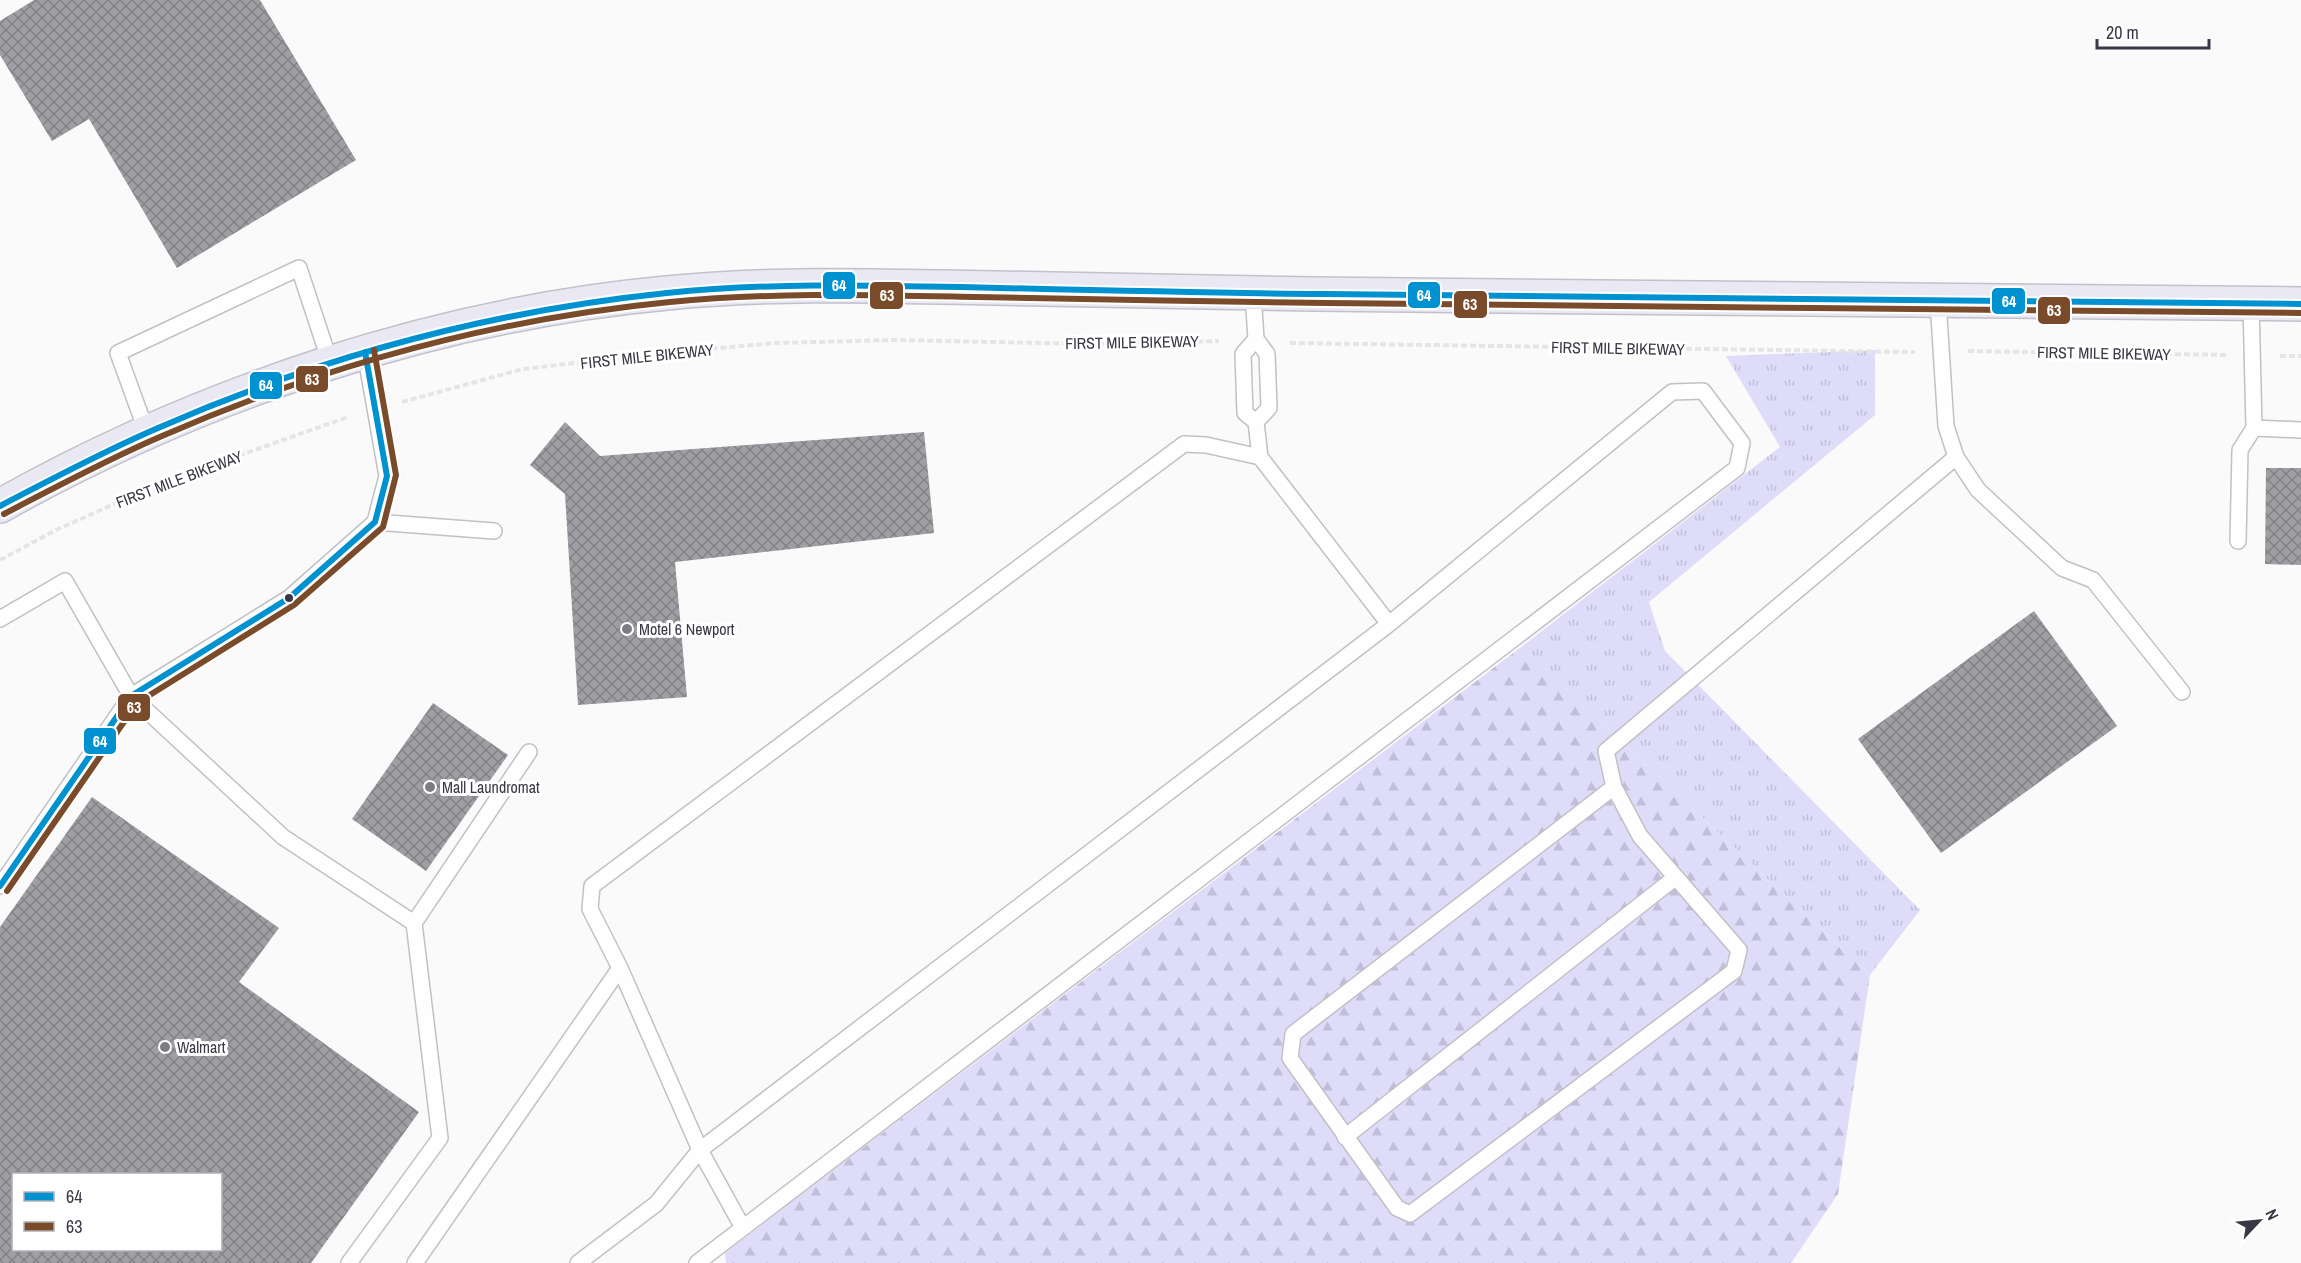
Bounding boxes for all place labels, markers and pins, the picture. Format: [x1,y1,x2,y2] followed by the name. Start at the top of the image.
[283,592,295,604] unlabelled marker
[639,618,735,640] place label: Motel 6 Newport
[620,622,634,636] marker: Motel 6 Newport
[442,776,540,798] place label: Mall Laundromat
[423,780,437,794] marker: Mall Laundromat
[177,1036,226,1058] place label: Walmart
[158,1040,172,1054] marker: Walmart

